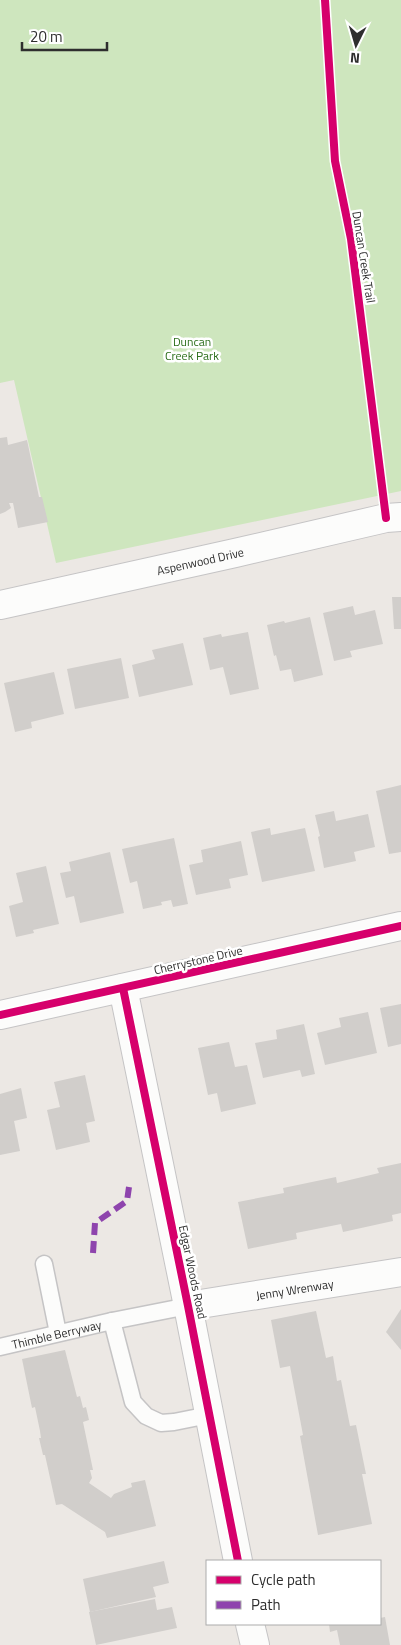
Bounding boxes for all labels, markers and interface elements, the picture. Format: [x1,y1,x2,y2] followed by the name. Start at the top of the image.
[22,20,108,52] scale bar
[331,20,381,70] north arrow
[30,25,63,48] text: 20 m
[349,48,361,69] text: N
[347,210,381,304] street label: Duncan Creek Trail
[165,332,219,365] park label: Duncan Creek Park
[155,542,246,580] street label: Aspenwood Drive
[152,941,244,979] street label: Cherrystone Drive
[174,1223,212,1321] street label: Edgar Woods Road
[254,1273,335,1305] street label: Jenny Wrenway
[10,1314,103,1354] street label: Thimble Berryway
[206,1560,381,1625] legend
[251,1568,316,1591] text: Cycle path
[251,1593,281,1616] text: Path

